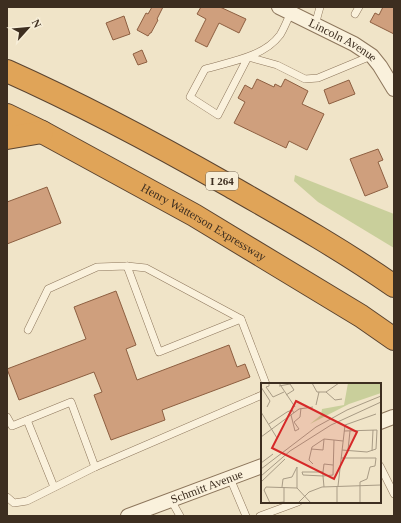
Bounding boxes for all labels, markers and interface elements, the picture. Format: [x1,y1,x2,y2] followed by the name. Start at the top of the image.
[8,8,48,48] north arrow
[306,16,380,64] street label: Lincoln Avenue
[30,17,44,30] text: N
[206,172,238,190] road number: I 264
[139,180,269,264] street label: Henry Watterson Expressway
[261,383,381,503] inset map
[169,467,245,507] street label: Schmitt Avenue

